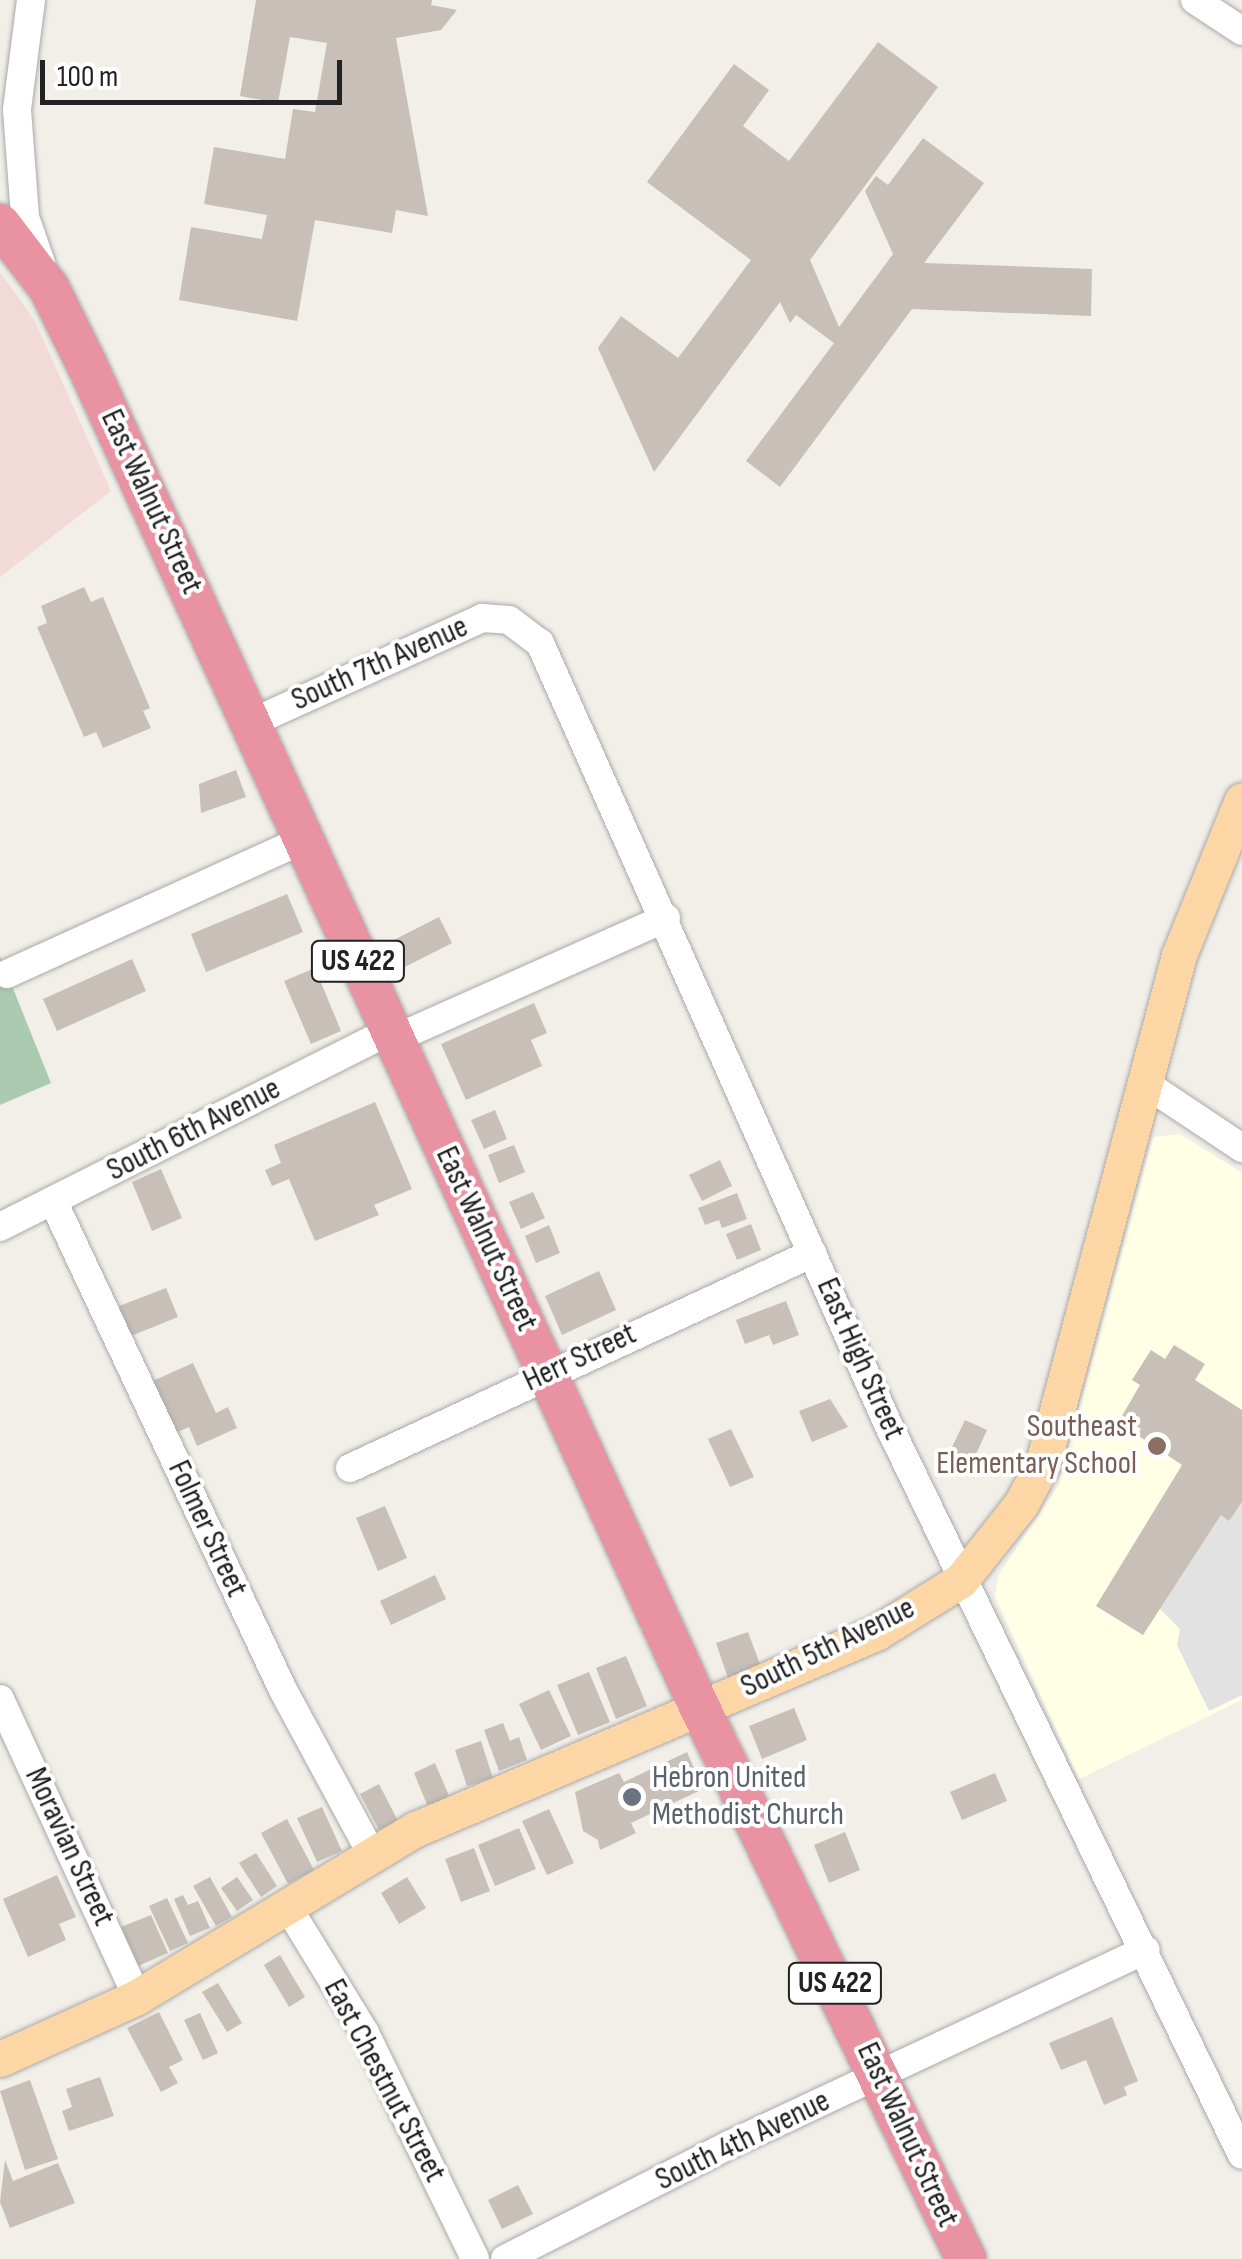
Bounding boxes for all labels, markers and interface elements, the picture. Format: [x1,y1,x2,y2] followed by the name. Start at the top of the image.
[45,40,348,102] scale bar
[57,59,118,95] text: 100 m
[92,404,210,600] street label: East Walnut Street
[286,608,474,720] street label: South 7th Avenue
[310,936,406,986] road number: US 422
[101,1070,287,1190] street label: South 6th Avenue
[427,1141,545,1337] street label: East Walnut Street
[807,1272,913,1446] street label: East High Street
[517,1315,643,1401] street label: Herr Street
[936,1409,1137,1484] place label: Southeast Elementary School
[1146,1435,1168,1457] marker: Southeast Elementary School
[159,1455,255,1603] street label: Folmer Street
[735,1589,921,1707] street label: South 5th Avenue
[652,1760,844,1835] place label: Hebron United Methodist Church
[16,1762,122,1932] street label: Moravian Street
[621,1786,643,1808] marker: Hebron United Methodist Church
[788,1958,882,2008] road number: US 422
[314,1973,454,2189] street label: East Chestnut Street
[848,2037,966,2233] street label: East Walnut Street
[650,2082,836,2200] street label: South 4th Avenue

